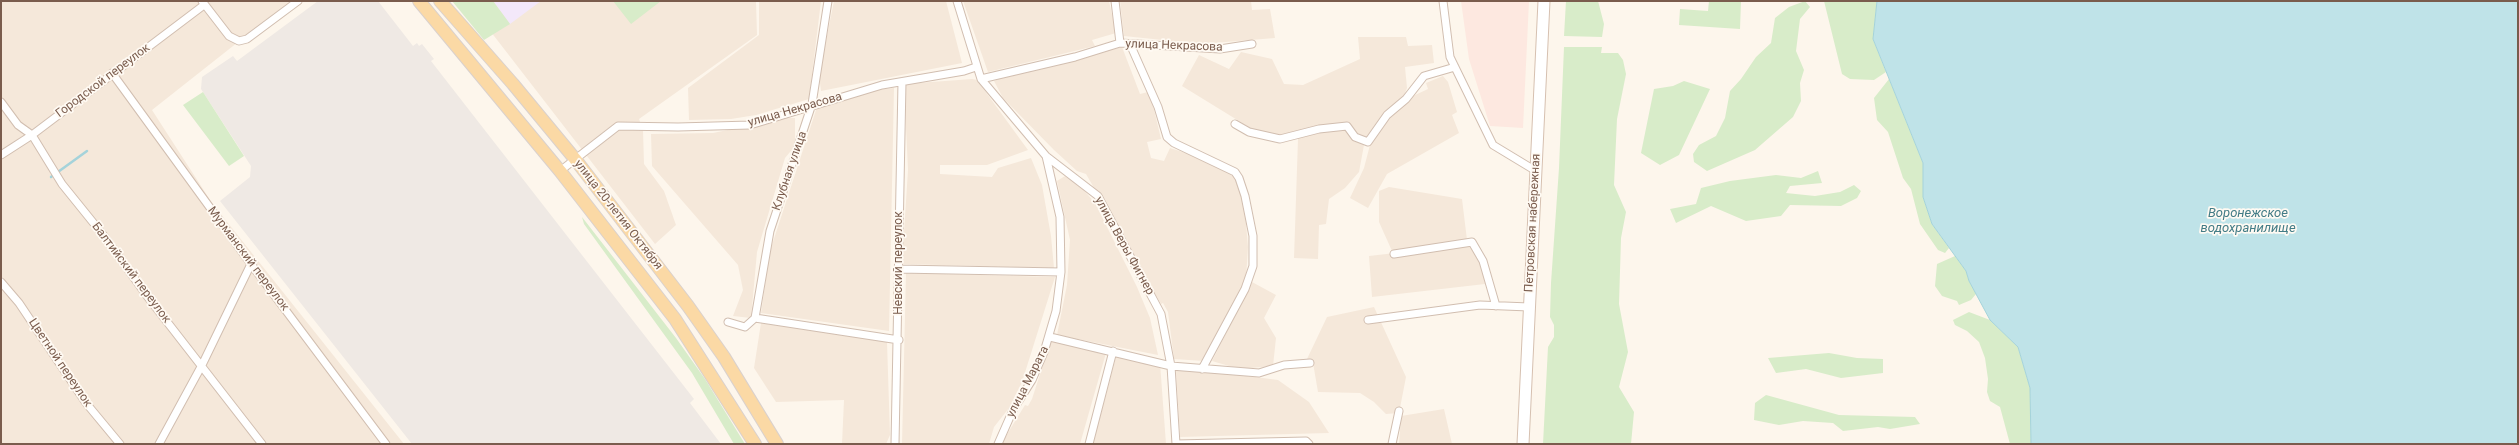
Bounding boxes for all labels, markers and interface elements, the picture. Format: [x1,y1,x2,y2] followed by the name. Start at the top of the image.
[1125,37,1223,55] street label: улица Некрасова
[53,41,153,121] street label: Городской переулок
[746,90,844,130] street label: улица Некрасова
[770,130,810,212] street label: Клубная улица
[1522,153,1544,293] street label: Петровская набережная
[571,157,665,273] street label: улица 20-летия Октября
[1091,194,1157,298] street label: улица Веры Фигнер
[204,204,292,314] street label: Мурманский переулок
[2200,206,2296,237] water label: Воронежское водохранилище
[892,211,906,315] street label: Невский переулок
[88,220,174,326] street label: Балтийский переулок
[25,316,95,410] street label: Цветной переулок
[1004,344,1052,420] street label: улица Марата

